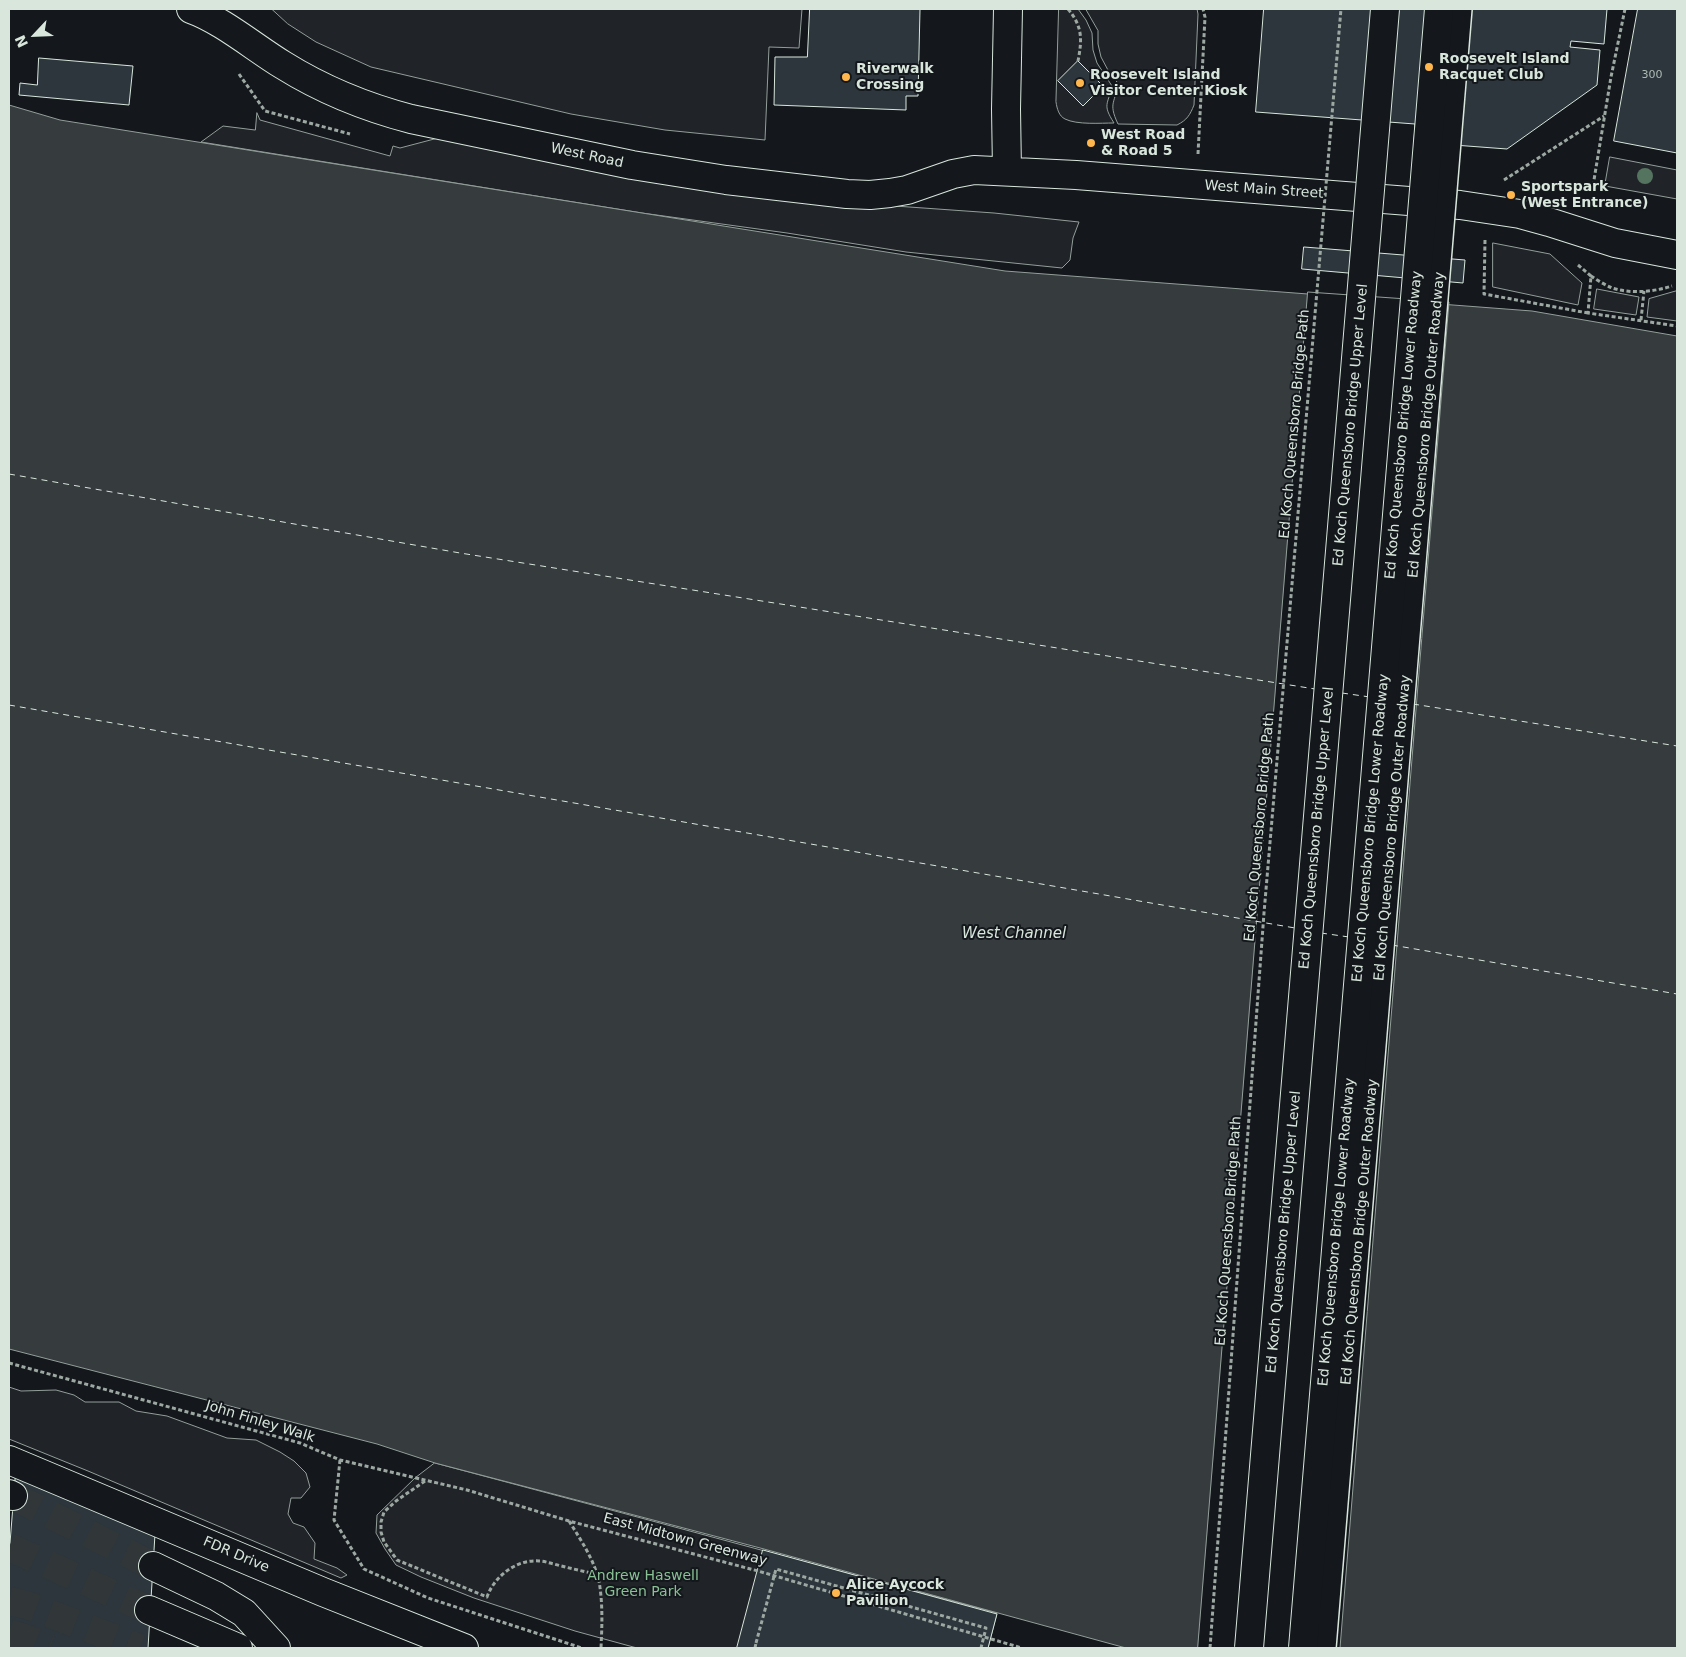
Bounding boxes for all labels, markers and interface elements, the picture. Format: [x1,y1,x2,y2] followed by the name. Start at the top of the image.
[10,10,60,60] north arrow
[12,33,31,50] text: N
[1439,51,1570,84] place label: Roosevelt Island Racquet Club
[856,61,934,94] place label: Riverwalk Crossing
[1423,61,1435,73] marker: Roosevelt Island Racquet Club
[1090,67,1247,100] place label: Roosevelt Island Visitor Center Kiosk
[1642,68,1662,82] house number: 300
[840,71,852,83] marker: Riverwalk Crossing
[1074,77,1086,89] marker: Roosevelt Island Visitor Center Kiosk
[1101,127,1185,160] place label: West Road & Road 5
[1085,137,1097,149] marker: West Road & Road 5
[549,140,625,172] street label: West Road
[1204,177,1324,203] street label: West Main Street
[1521,179,1648,212] place label: Sportspark (West Entrance)
[1505,189,1517,201] marker: Sportspark (West Entrance)
[1382,270,1426,580] street label: Ed Koch Queensboro Bridge Lower Roadway
[1405,271,1449,579] street label: Ed Koch Queensboro Bridge Outer Roadway
[1330,283,1372,567] street label: Ed Koch Queensboro Bridge Upper Level
[1277,309,1313,539] street label: Ed Koch Queensboro Bridge Path
[1349,673,1393,983] street label: Ed Koch Queensboro Bridge Lower Roadway
[1371,674,1415,982] street label: Ed Koch Queensboro Bridge Outer Roadway
[1296,686,1338,970] street label: Ed Koch Queensboro Bridge Upper Level
[1242,712,1278,942] street label: Ed Koch Queensboro Bridge Path
[962,925,1066,943] water label: West Channel
[1315,1077,1359,1387] street label: Ed Koch Queensboro Bridge Lower Roadway
[1338,1078,1382,1386] street label: Ed Koch Queensboro Bridge Outer Roadway
[1263,1090,1305,1374] street label: Ed Koch Queensboro Bridge Upper Level
[1213,1116,1245,1346] street label: Ed Koch Queensboro Bridge Path
[203,1397,317,1447] street label: John Finley Walk
[601,1510,769,1570] street label: East Midtown Greenway
[200,1534,272,1576] street label: FDR Drive
[587,1568,699,1600] park label: Andrew Haswell Green Park
[846,1577,944,1610] place label: Alice Aycock Pavilion
[830,1587,842,1599] marker: Alice Aycock Pavilion

